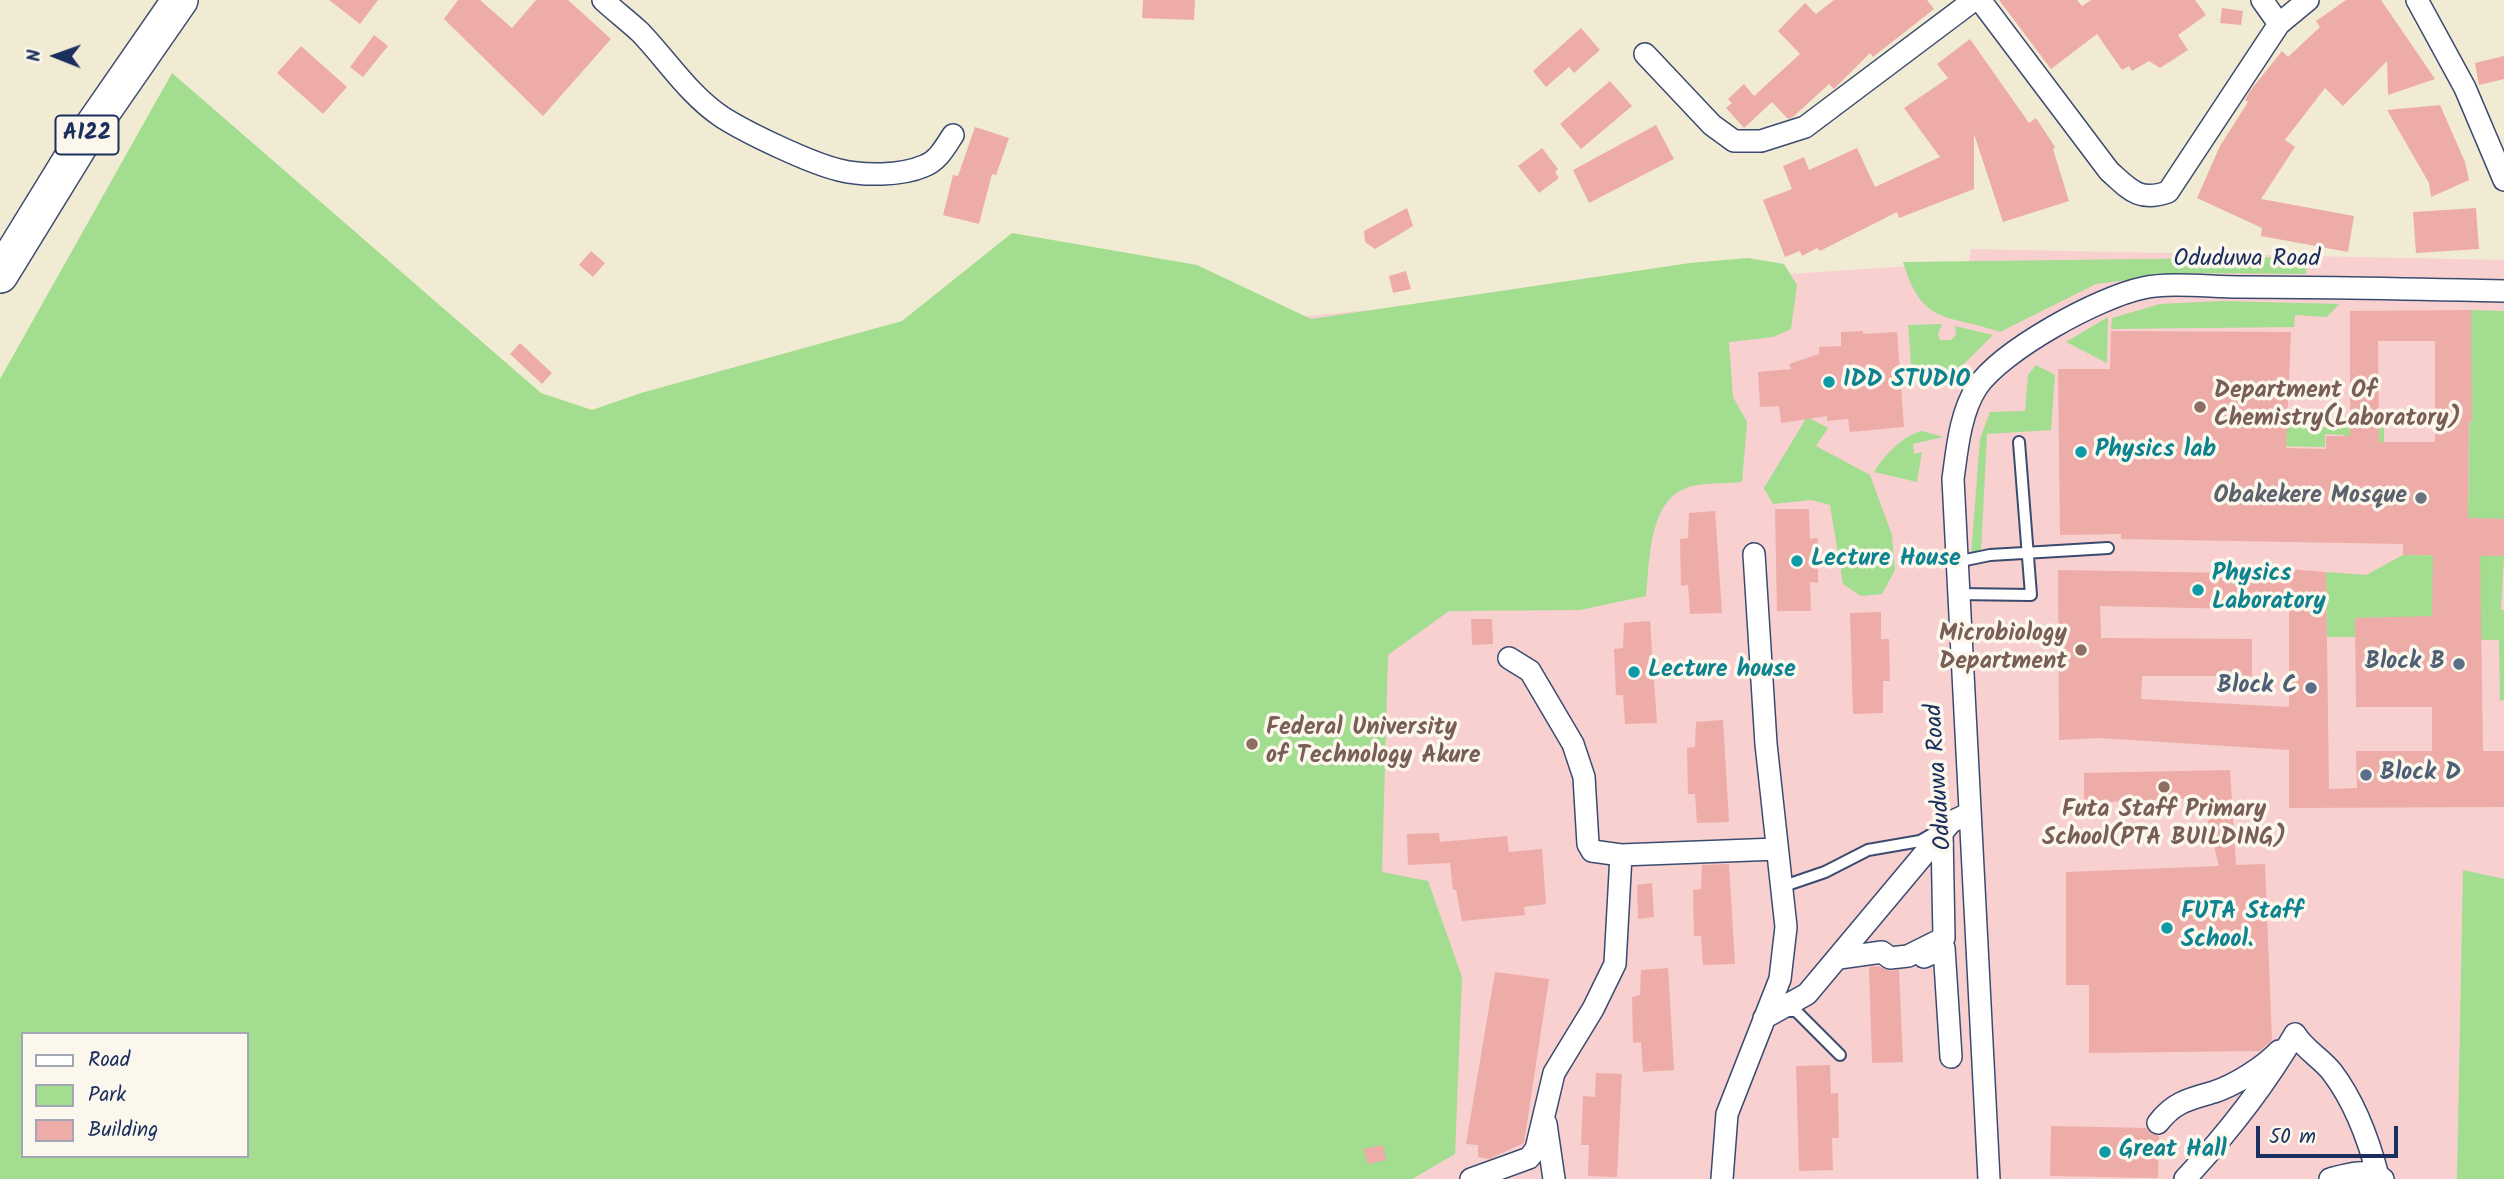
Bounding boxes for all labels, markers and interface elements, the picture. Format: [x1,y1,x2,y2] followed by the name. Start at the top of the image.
[21,21,91,91] north arrow
[20,49,50,62] text: N
[56,116,119,154] road number: A122
[2174,247,2320,275] street label: Oduduwa Road
[1843,368,1970,396] place label: IDD STUDIO
[1821,374,1837,390] marker: IDD STUDIO
[2214,379,2461,435] place label: Department Of Chemistry(Laboratory)
[2192,399,2208,415] marker: Department Of Chemistry(Laboratory)
[2095,438,2216,466] place label: Physics lab
[2073,444,2089,460] marker: Physics lab
[2213,484,2407,512] place label: Obakekere Mosque
[2413,490,2429,506] marker: Obakekere Mosque
[1811,547,1961,575] place label: Lecture House
[1789,553,1805,569] marker: Lecture House
[2212,562,2326,618] place label: Physics Laboratory
[2190,582,2206,598] marker: Physics Laboratory
[1939,622,2067,678] place label: Microbiology Department
[2073,642,2089,658] marker: Microbiology Department
[2365,650,2445,678] place label: Block B
[2451,656,2467,672] marker: Block B
[1648,658,1796,686] place label: Lecture house
[1626,664,1642,680] marker: Lecture house
[2217,674,2297,702] place label: Block C
[2303,680,2319,696] marker: Block C
[1922,703,1960,851] street label: Oduduwa Road
[1266,716,1480,772] place label: Federal University of Technology Akure
[1244,736,1260,752] marker: Federal University of Technology Akure
[2380,761,2461,789] place label: Block D
[2358,767,2374,783] marker: Block D
[2156,779,2172,795] marker: Futa Staff Primary School(PTA BUILDING)
[2042,798,2286,854] place label: Futa Staff Primary School(PTA BUILDING)
[2181,900,2303,956] place label: FUTA Staff School.
[2159,920,2175,936] marker: FUTA Staff School.
[21,1032,248,1158] legend
[88,1044,130,1077] text: Road
[88,1079,126,1112] text: Park
[2259,1112,2401,1156] scale bar
[88,1114,158,1147] text: Building
[2269,1121,2316,1154] text: 50 m
[2119,1138,2227,1166] place label: Great Hall
[2097,1144,2113,1160] marker: Great Hall

